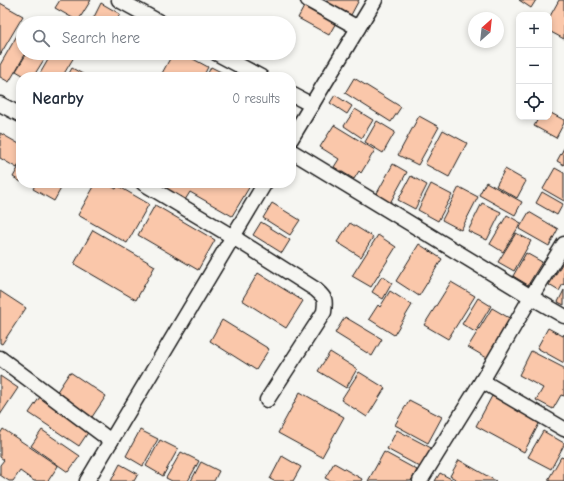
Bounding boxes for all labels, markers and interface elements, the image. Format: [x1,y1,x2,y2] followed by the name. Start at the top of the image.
[468,12,504,48] north arrow
[516,12,552,120] map controls
[516,12,552,48] button: +
[16,16,296,60] search box
[30,27,52,49] icon: search
[62,29,140,47] text: Search here
[516,48,552,84] button: −
[516,84,552,120] button: locate
[32,89,83,108] text: Nearby
[232,91,280,106] text: 0 results

